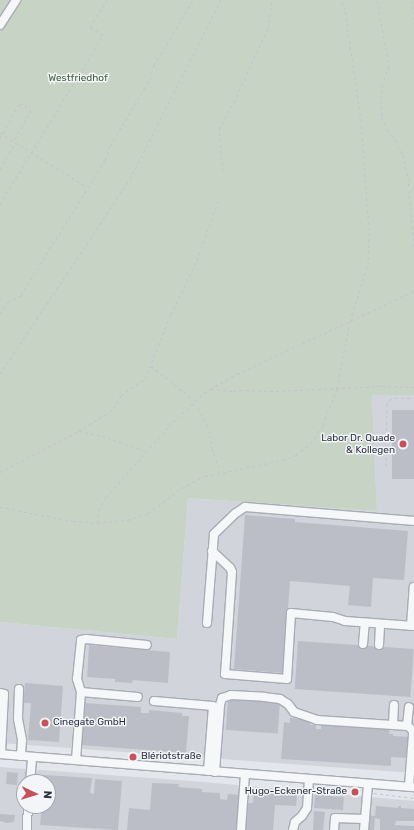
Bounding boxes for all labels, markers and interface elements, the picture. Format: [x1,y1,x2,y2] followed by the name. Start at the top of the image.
[48,73,108,85] park label: Westfriedhof
[321,432,395,456] place label: Labor Dr. Quade & Kollegen
[398,439,408,449] marker: Labor Dr. Quade & Kollegen
[53,717,126,729] place label: Cinegate GmbH
[40,718,50,728] marker: Cinegate GmbH
[141,751,201,763] place label: Blériotstraße
[128,752,138,762] marker: Blériotstraße
[16,774,56,814] north arrow
[245,786,347,798] place label: Hugo-Eckener-Straße
[350,787,360,797] marker: Hugo-Eckener-Straße
[41,790,54,799] text: N

